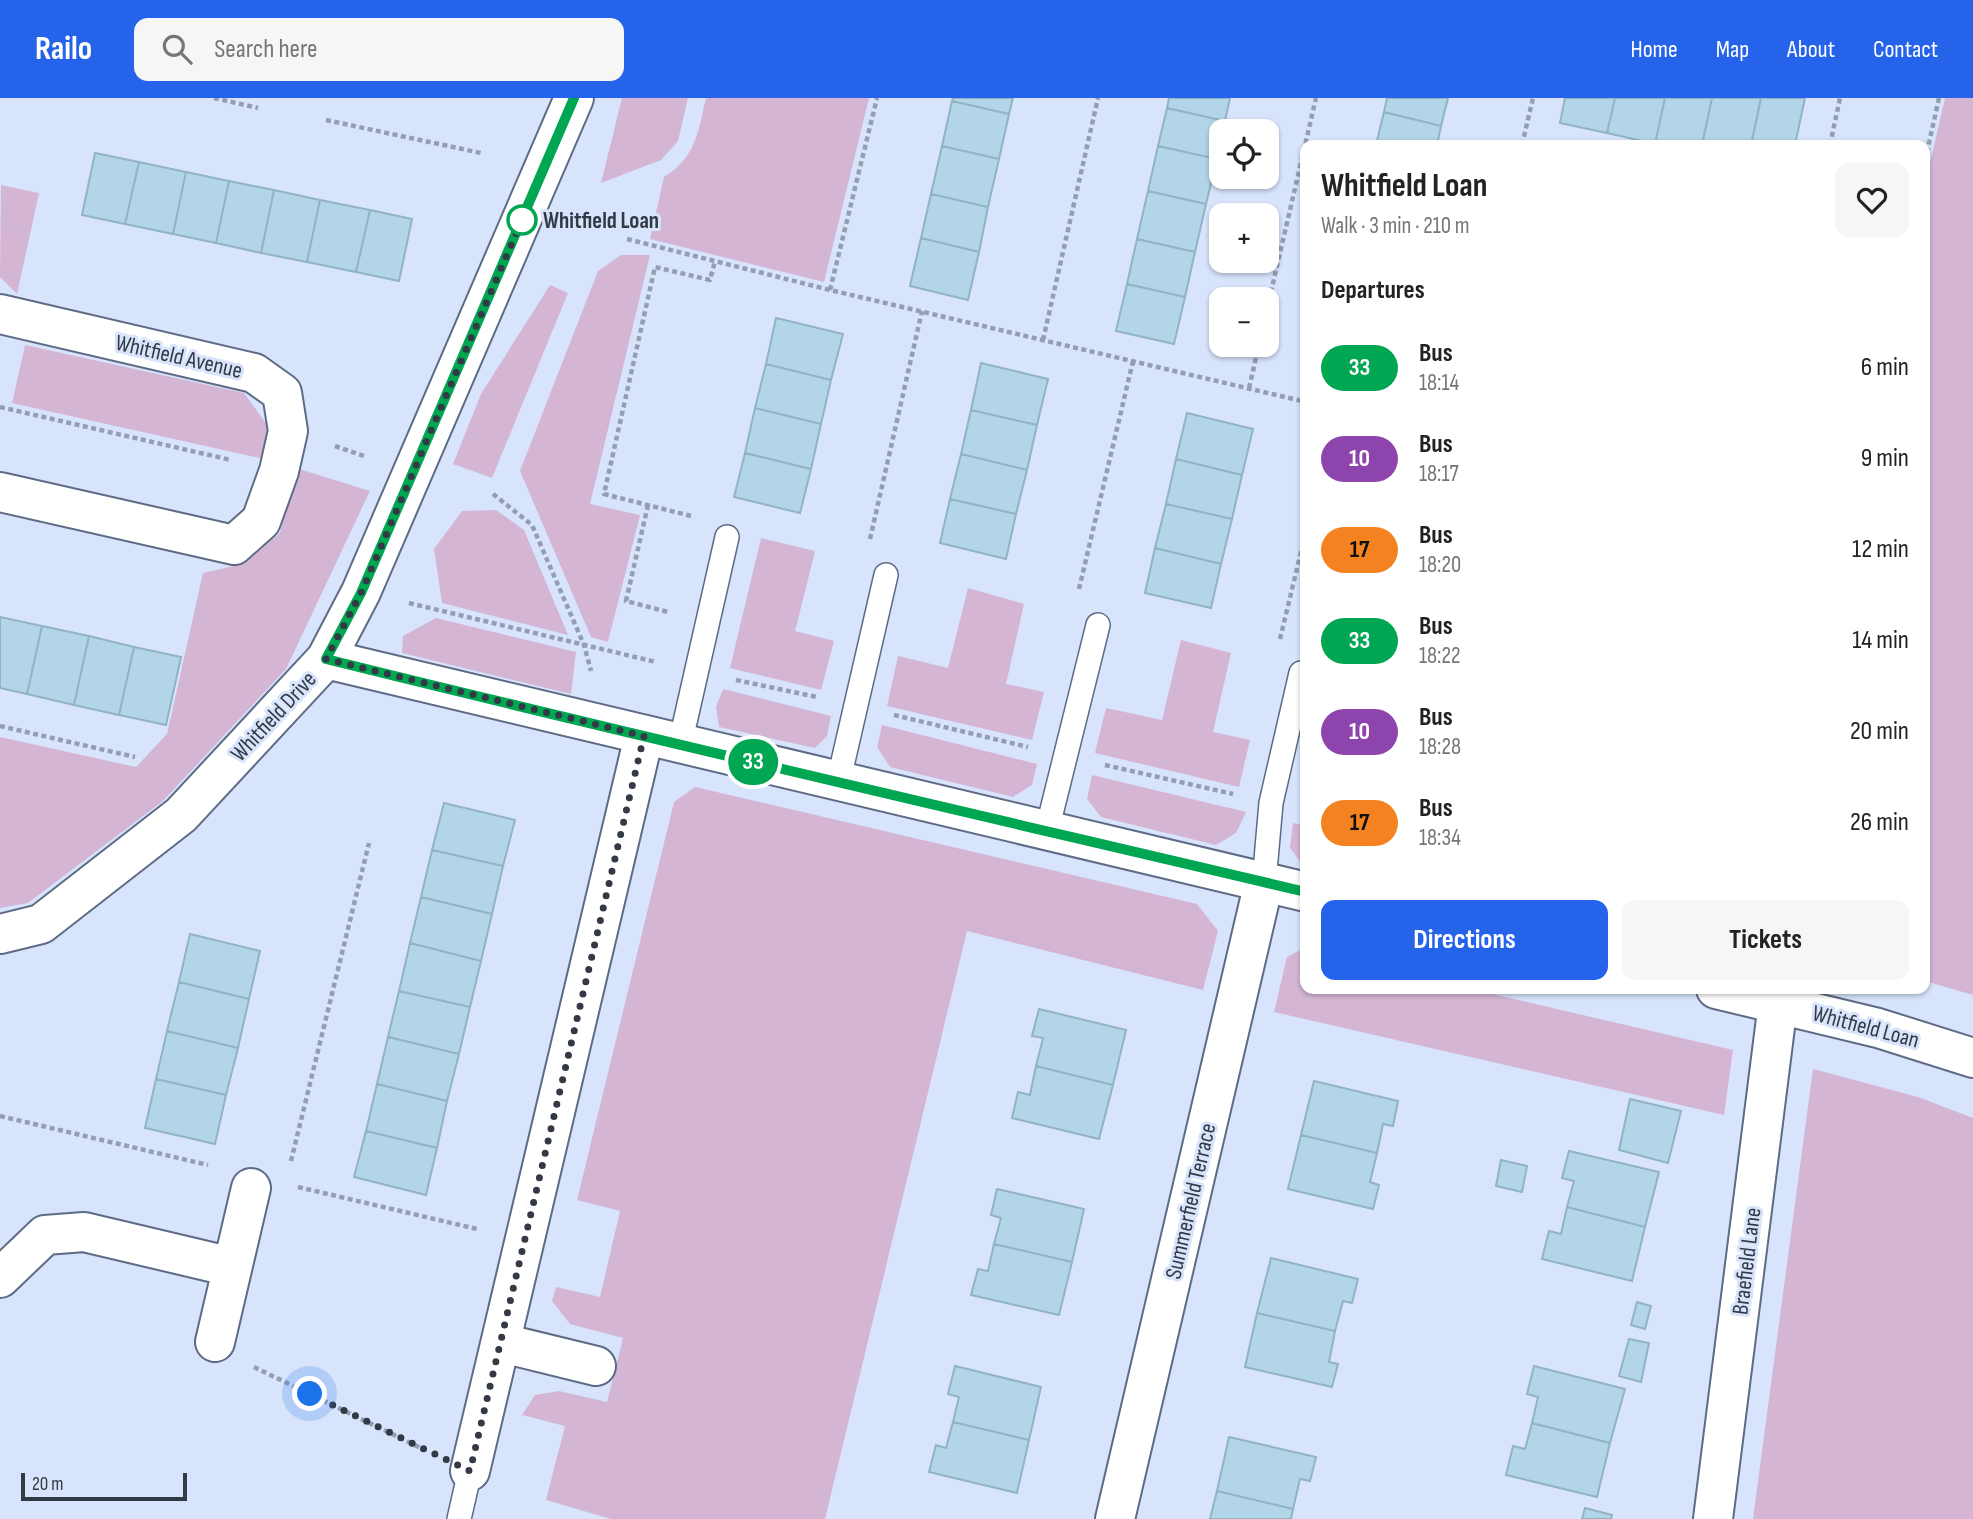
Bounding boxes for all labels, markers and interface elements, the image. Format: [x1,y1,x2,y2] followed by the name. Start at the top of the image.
[134,18,624,81] search box
[35,29,92,69] text: Railo
[158,30,196,68] icon: search
[214,34,318,65] text: Search here
[1630,35,1678,64] text: Home
[1716,35,1749,64] text: Map
[1787,35,1835,64] text: About
[1873,35,1938,64] text: Contact
[1209,119,1279,357] map controls
[1209,119,1279,189] button: locate
[1835,163,1909,237] button: heart
[1321,166,1487,206] text: Whitfield Loan
[1209,203,1279,273] button: +
[507,205,537,235] marker: Whitfield Loan
[543,207,659,235] place label: Whitfield Loan
[1321,212,1470,240] text: Walk · 3 min · 210 m
[1321,275,1425,306] text: Departures
[1209,287,1279,357] button: −
[113,329,245,385] street label: Whitfield Avenue
[1419,338,1453,369] text: Bus
[1861,352,1909,383] text: 6 min
[1349,353,1370,382] text: 33
[1419,369,1459,397] text: 18:14
[1419,429,1453,460] text: Bus
[1861,443,1909,474] text: 9 min
[1349,444,1370,473] text: 10
[1419,460,1459,488] text: 18:17
[1419,520,1453,551] text: Bus
[1852,534,1909,565] text: 12 min
[1350,535,1369,564] text: 17
[1419,551,1461,579] text: 18:20
[1419,611,1453,642] text: Bus
[1852,625,1909,656] text: 14 min
[1349,626,1370,655] text: 33
[1419,642,1460,670] text: 18:22
[225,666,323,768] street label: Whitfield Drive
[1419,702,1453,733] text: Bus
[1850,716,1909,747] text: 20 min
[1349,717,1370,746] text: 10
[1419,733,1461,761] text: 18:28
[722,739,784,785] line badge: 33
[742,747,764,776] text: 33
[1419,793,1453,824] text: Bus
[1850,807,1909,838] text: 26 min
[1350,808,1369,837] text: 17
[1419,824,1461,852] text: 18:34
[1321,900,1608,980] button: Directions
[1622,900,1909,980] button: Tickets
[1809,999,1922,1055] street label: Whitfield Loan
[1159,1121,1223,1282] street label: Summerfield Terrace
[1727,1206,1767,1316] street label: Braefield Lane
[292,1376,327,1411] your location
[21,1470,187,1502] scale bar
[32,1473,64,1496] text: 20 m

